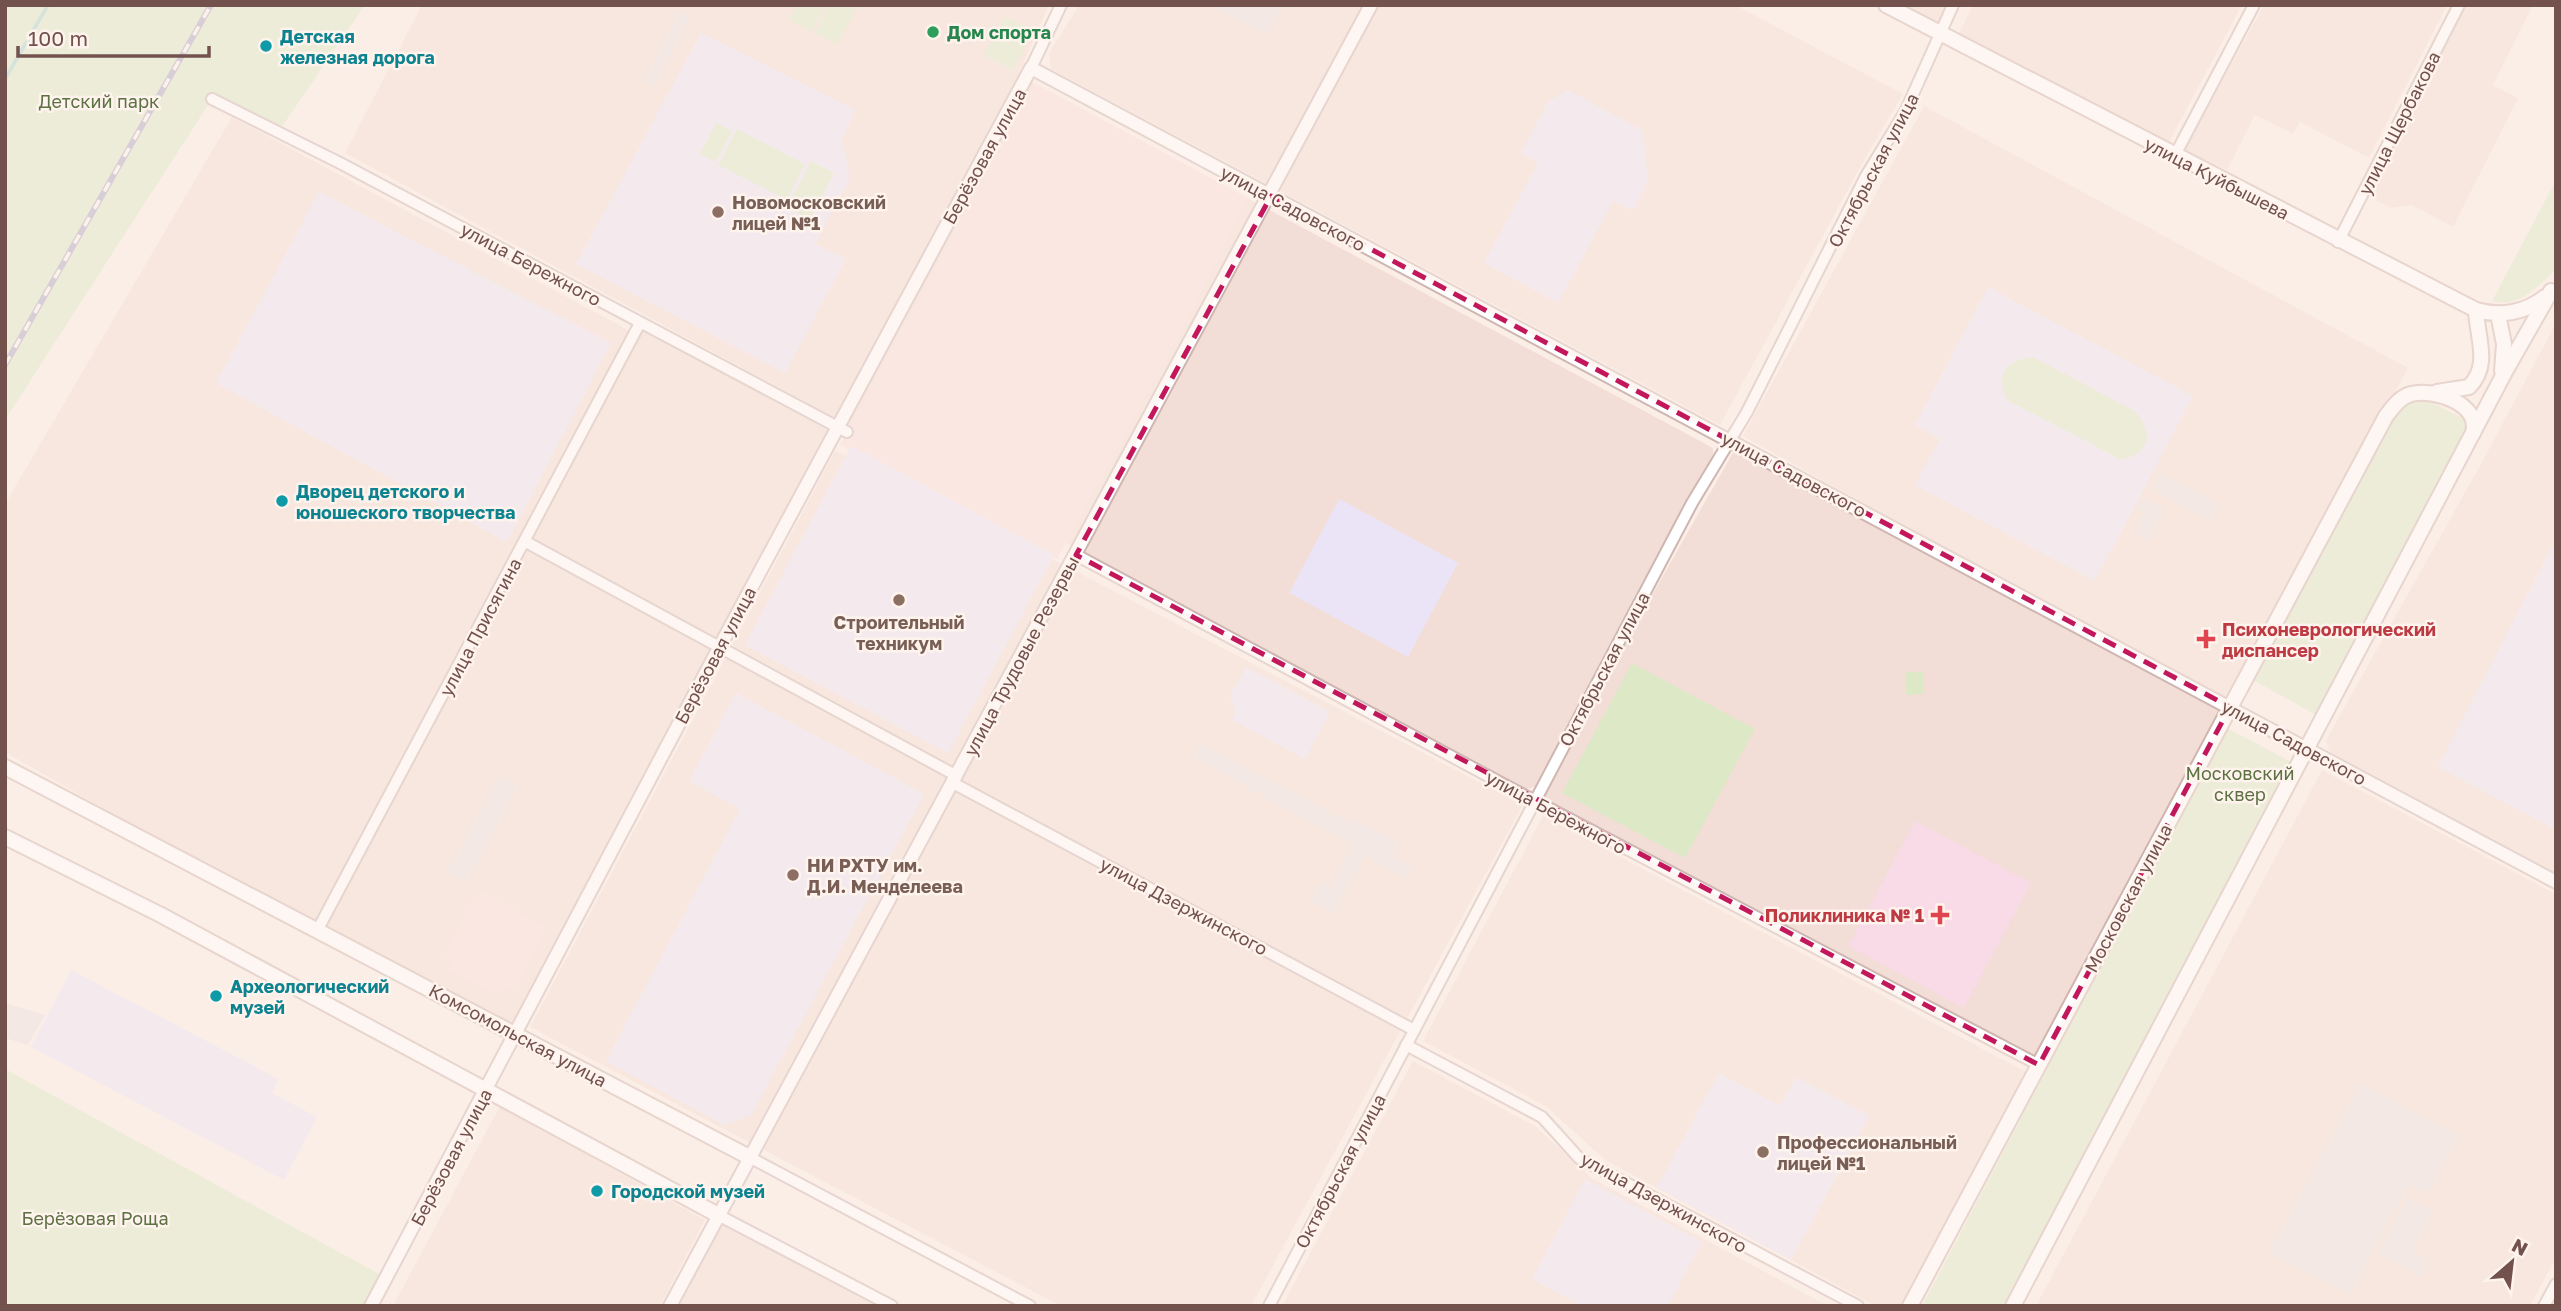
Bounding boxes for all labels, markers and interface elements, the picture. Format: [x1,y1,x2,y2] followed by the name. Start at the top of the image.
[18,14,208,58] scale bar
[947,21,1051,43] place label: Дом спорта
[925,24,941,40] marker: Дом спорта
[28,25,88,51] text: 100 m
[280,25,435,68] place label: Детская железная дорога
[258,38,274,54] marker: Детская железная дорога
[2353,47,2445,199] street label: улица Щербакова
[938,84,1030,228] street label: Берёзовая улица
[1823,89,1923,251] street label: Октябрьская улица
[39,90,159,112] park label: Детский парк
[2141,132,2293,224] street label: улица Куйбышева
[1217,160,1369,256] street label: улица Садовского
[732,191,886,234] place label: Новомосковский лицей №1
[710,204,726,220] marker: Новомосковский лицей №1
[457,218,605,310] street label: улица Бережного
[1718,426,1870,522] street label: улица Садовского
[296,480,516,523] place label: Дворец детского и юношеского творчества
[274,493,290,509] marker: Дворец детского и юношеского творчества
[959,552,1083,760] street label: улица Трудовые Резервы
[434,554,526,700] street label: улица Присягина
[670,583,760,727] street label: Берёзовая улица
[1554,588,1654,750] street label: Октябрьская улица
[891,592,907,608] marker: Строительный техникум
[834,611,964,654] place label: Строительный техникум
[2222,618,2436,661] place label: Психоневрологический диспансер
[2196,629,2216,649] marker: Психоневрологический диспансер
[2218,694,2370,790] street label: улица Садовского
[2185,762,2295,805] park label: Московский сквер
[1482,766,1630,858] street label: улица Бережного
[2080,820,2176,976] street label: Московская улица
[1096,852,1272,960] street label: улица Дзержинского
[807,854,963,897] place label: НИ РХТУ им. Д.И. Менделеева
[785,867,801,883] marker: НИ РХТУ им. Д.И. Менделеева
[1765,904,1924,926] place label: Поликлиника № 1
[1930,905,1950,925] marker: Поликлиника № 1
[230,975,389,1018] place label: Археологический музей
[425,979,611,1091] street label: Комсомольская улица
[208,988,224,1004] marker: Археологический музей
[406,1085,496,1229] street label: Берёзовая улица
[1290,1090,1390,1252] street label: Октябрьская улица
[1777,1131,1957,1174] place label: Профессиональный лицей №1
[1755,1144,1771,1160] marker: Профессиональный лицей №1
[1577,1147,1751,1257] street label: улица Дзержинского
[611,1180,765,1202] place label: Городской музей
[589,1183,605,1199] marker: Городской музей
[21,1207,169,1229] park label: Берёзовая Роща
[2477,1227,2547,1297] north arrow
[2508,1233,2532,1260] text: N

